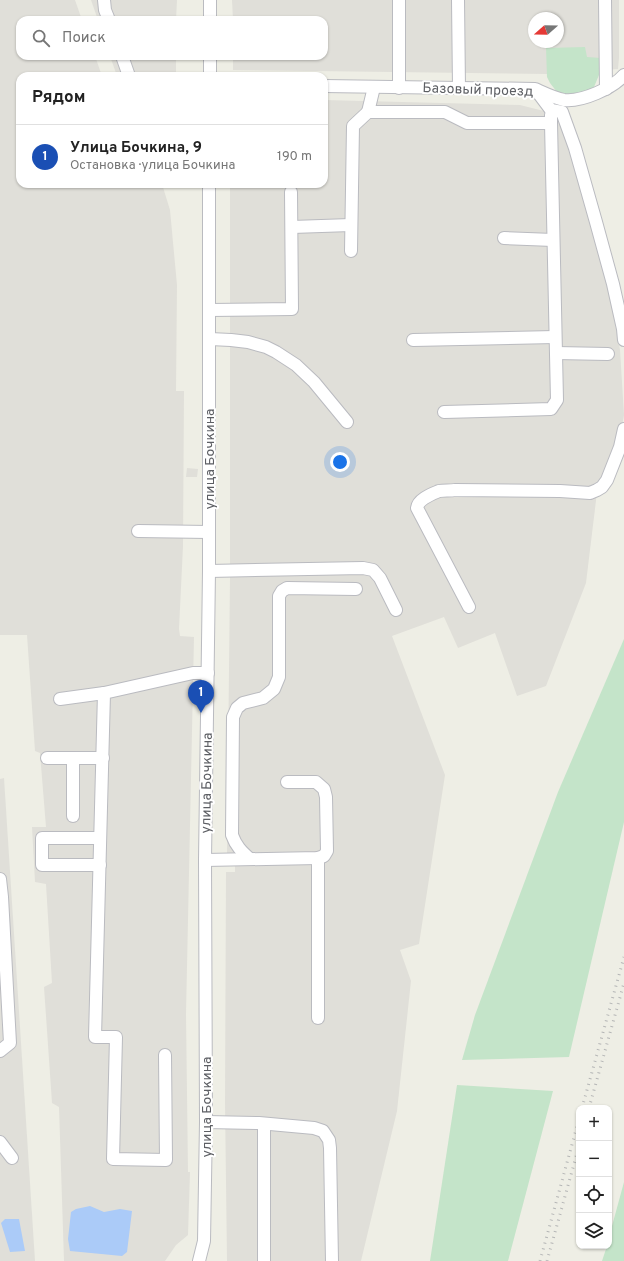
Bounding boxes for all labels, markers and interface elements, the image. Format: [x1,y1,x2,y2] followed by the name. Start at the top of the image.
[528,12,564,48] north arrow
[16,16,328,60] search box
[30,27,52,49] icon: search
[62,29,106,48] text: Поиск
[422,80,534,101] street label: Базовый проезд
[32,87,85,109] text: Рядом
[70,139,202,158] text: Улица Бочкина, 9
[42,149,48,165] text: 1
[277,149,312,165] text: 190 m
[70,158,235,174] text: Остановка · улица Бочкина
[202,409,219,509] street label: улица Бочкина
[330,452,350,472] your location
[188,680,214,713] pin: 1
[198,732,217,834] street label: улица Бочкина
[199,1057,216,1157] street label: улица Бочкина
[576,1105,612,1249] map controls
[576,1105,612,1141] button: +
[576,1141,612,1177] button: −
[576,1177,612,1213] button: locate
[576,1213,612,1249] button: layers

